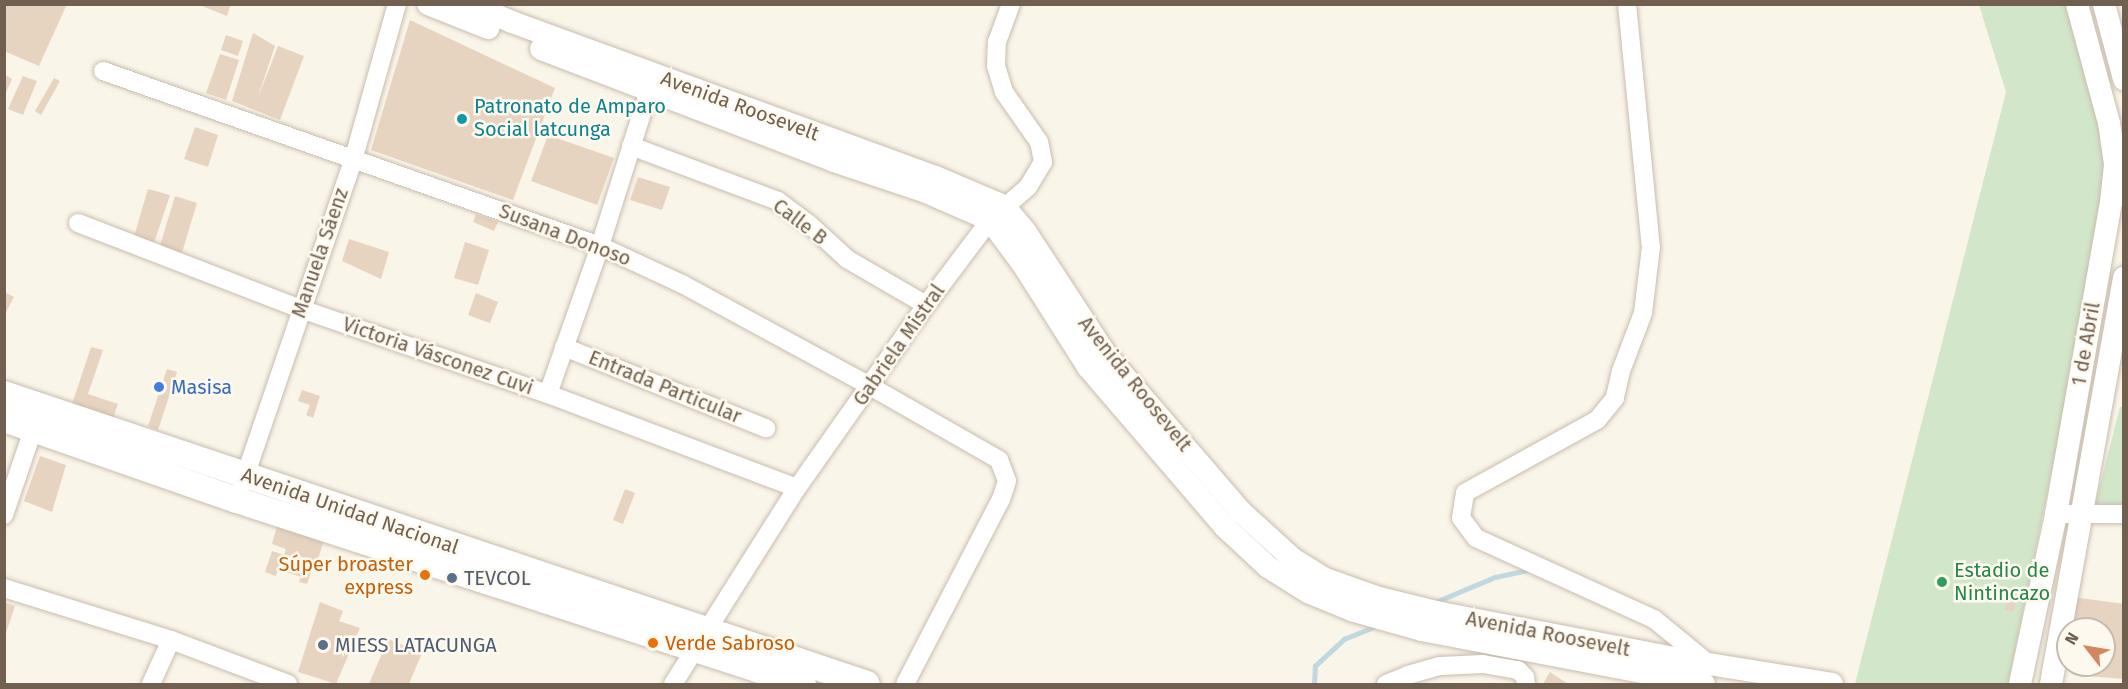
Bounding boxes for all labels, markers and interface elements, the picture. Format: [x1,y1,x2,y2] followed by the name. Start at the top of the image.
[658,66,822,146] street label: Avenida Roosevelt
[474,95,666,142] place label: Patronato de Amparo Social latcunga
[455,112,469,126] marker: Patronato de Amparo Social latcunga
[287,185,353,321] street label: Manuela Sáenz
[768,194,832,250] street label: Calle B
[496,199,634,271] street label: Susana Donoso
[848,280,950,410] street label: Gabriela Mistral
[2067,300,2105,388] street label: 1 de Abril
[339,312,537,400] street label: Victoria Vásconez Cuvi
[1073,312,1197,456] street label: Avenida Roosevelt
[585,345,745,429] street label: Entrada Particular
[171,375,232,399] place label: Masisa
[152,380,166,394] marker: Masisa
[238,463,462,559] street label: Avenida Unidad Nacional
[279,552,413,599] place label: Súper broaster express
[1954,558,2050,605] place label: Estadio de Nintincazo
[464,566,531,590] place label: TEVCOL
[418,568,432,582] marker: Súper broaster express
[445,571,459,585] marker: TEVCOL
[1935,575,1949,589] marker: Estadio de Nintincazo
[1464,606,1632,662] street label: Avenida Roosevelt
[2056,617,2116,677] north arrow
[2061,629,2083,648] text: N
[665,631,795,655] place label: Verde Sabroso
[335,633,497,657] place label: MIESS LATACUNGA
[646,636,660,650] marker: Verde Sabroso
[316,638,330,652] marker: MIESS LATACUNGA

